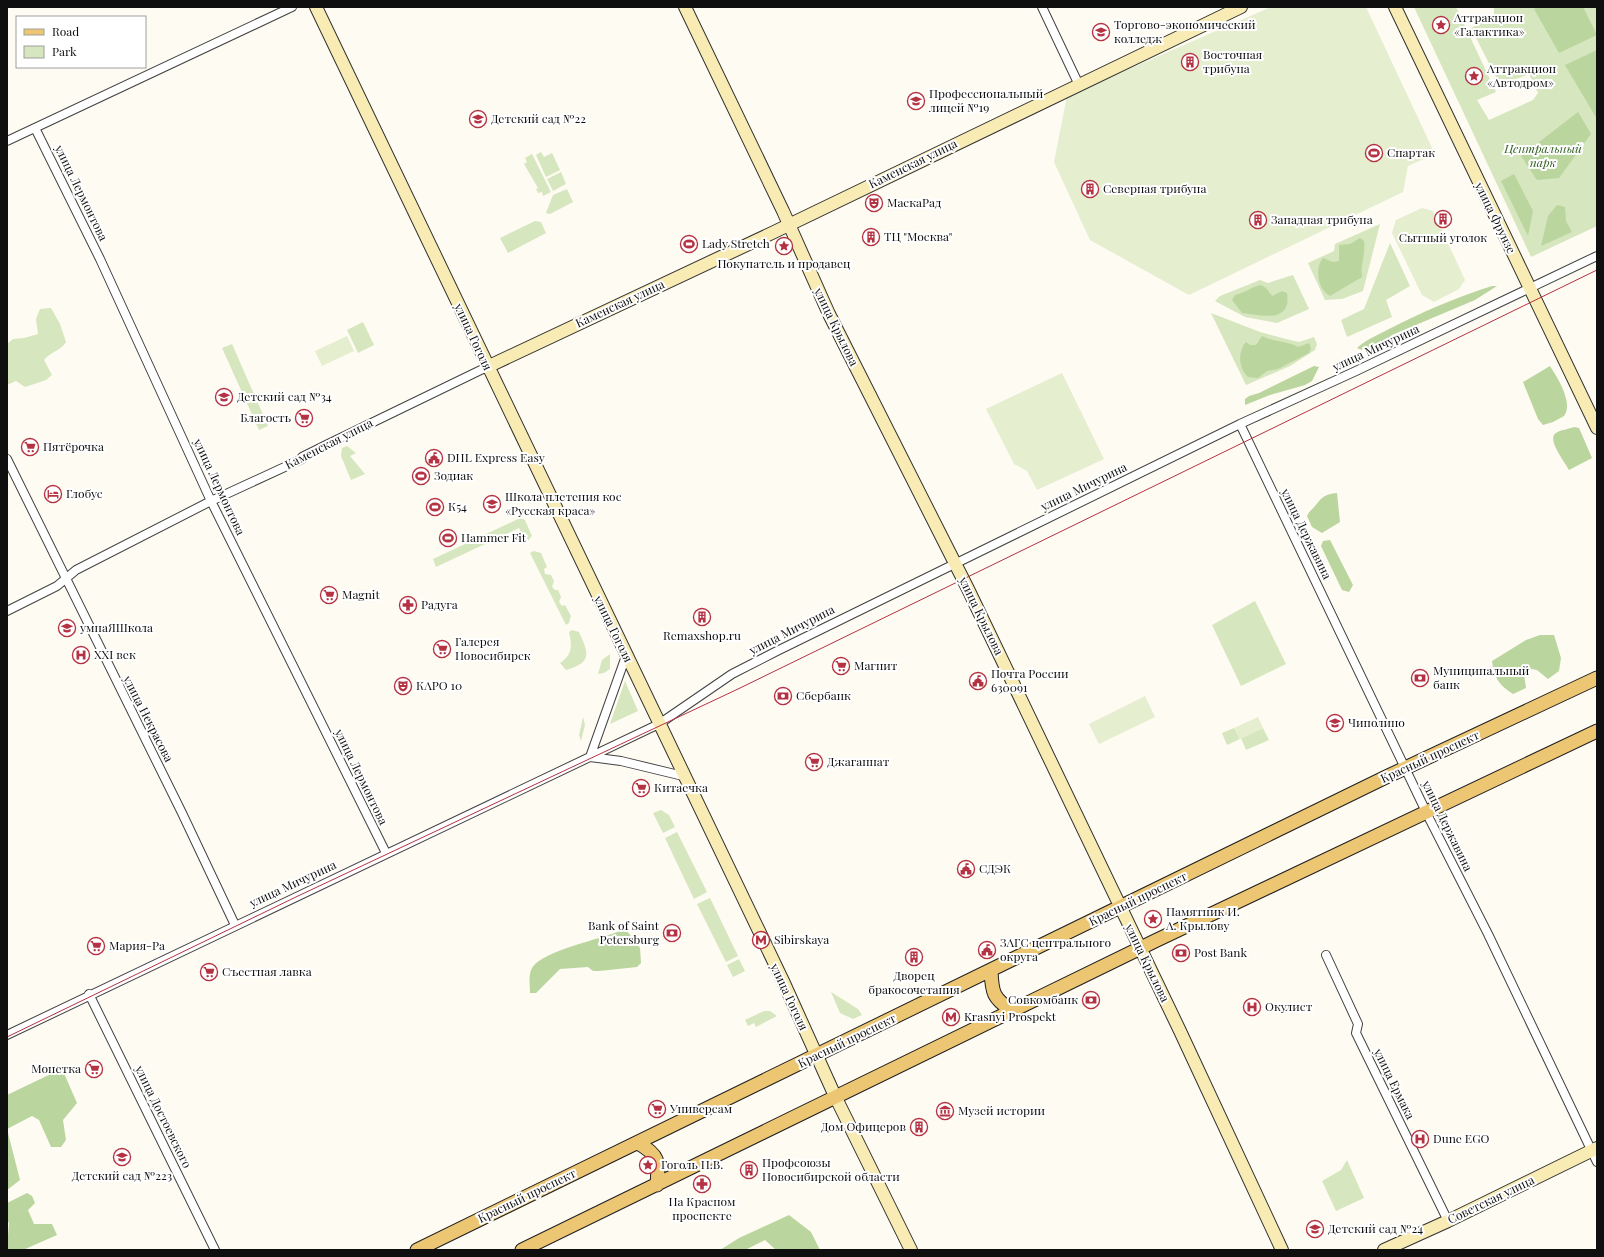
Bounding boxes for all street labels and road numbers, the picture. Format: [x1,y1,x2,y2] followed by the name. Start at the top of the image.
[866,135,959,191] street label: Каменская улица
[51,141,112,243] street label: улица Лермонтова
[1471,178,1520,256] street label: улица Фрунзе
[572,275,667,331] street label: Каменская улица
[811,284,863,368] street label: улица Крылова
[451,300,497,373] street label: улица Гоголя
[1329,320,1422,375] street label: улица Мичурина
[282,414,375,472] street label: Каменская улица
[190,435,249,537] street label: улица Лермонтова
[1037,458,1129,514] street label: улица Мичурина
[1278,485,1336,582] street label: улица Державина
[956,573,1008,657] street label: улица Крылова
[590,592,637,665] street label: улица Гоголя
[745,601,837,658] street label: улица Мичурина
[120,672,178,765] street label: улица Некрасова
[331,725,392,827] street label: улица Лермонтова
[1378,726,1482,786] street label: Красный проспект
[1419,777,1477,874] street label: улица Державина
[246,856,339,911] street label: улица Мичурина
[1086,867,1190,929] street label: Красный проспект
[1122,920,1174,1004] street label: улица Крылова
[767,960,813,1033] street label: улица Гоголя
[795,1009,899,1071] street label: Красный проспект
[1370,1045,1419,1122] street label: улица Ермака
[132,1062,196,1171] street label: улица Достоевского
[475,1164,579,1226] street label: Красный проспект
[1445,1171,1537,1227] street label: Советская улица

